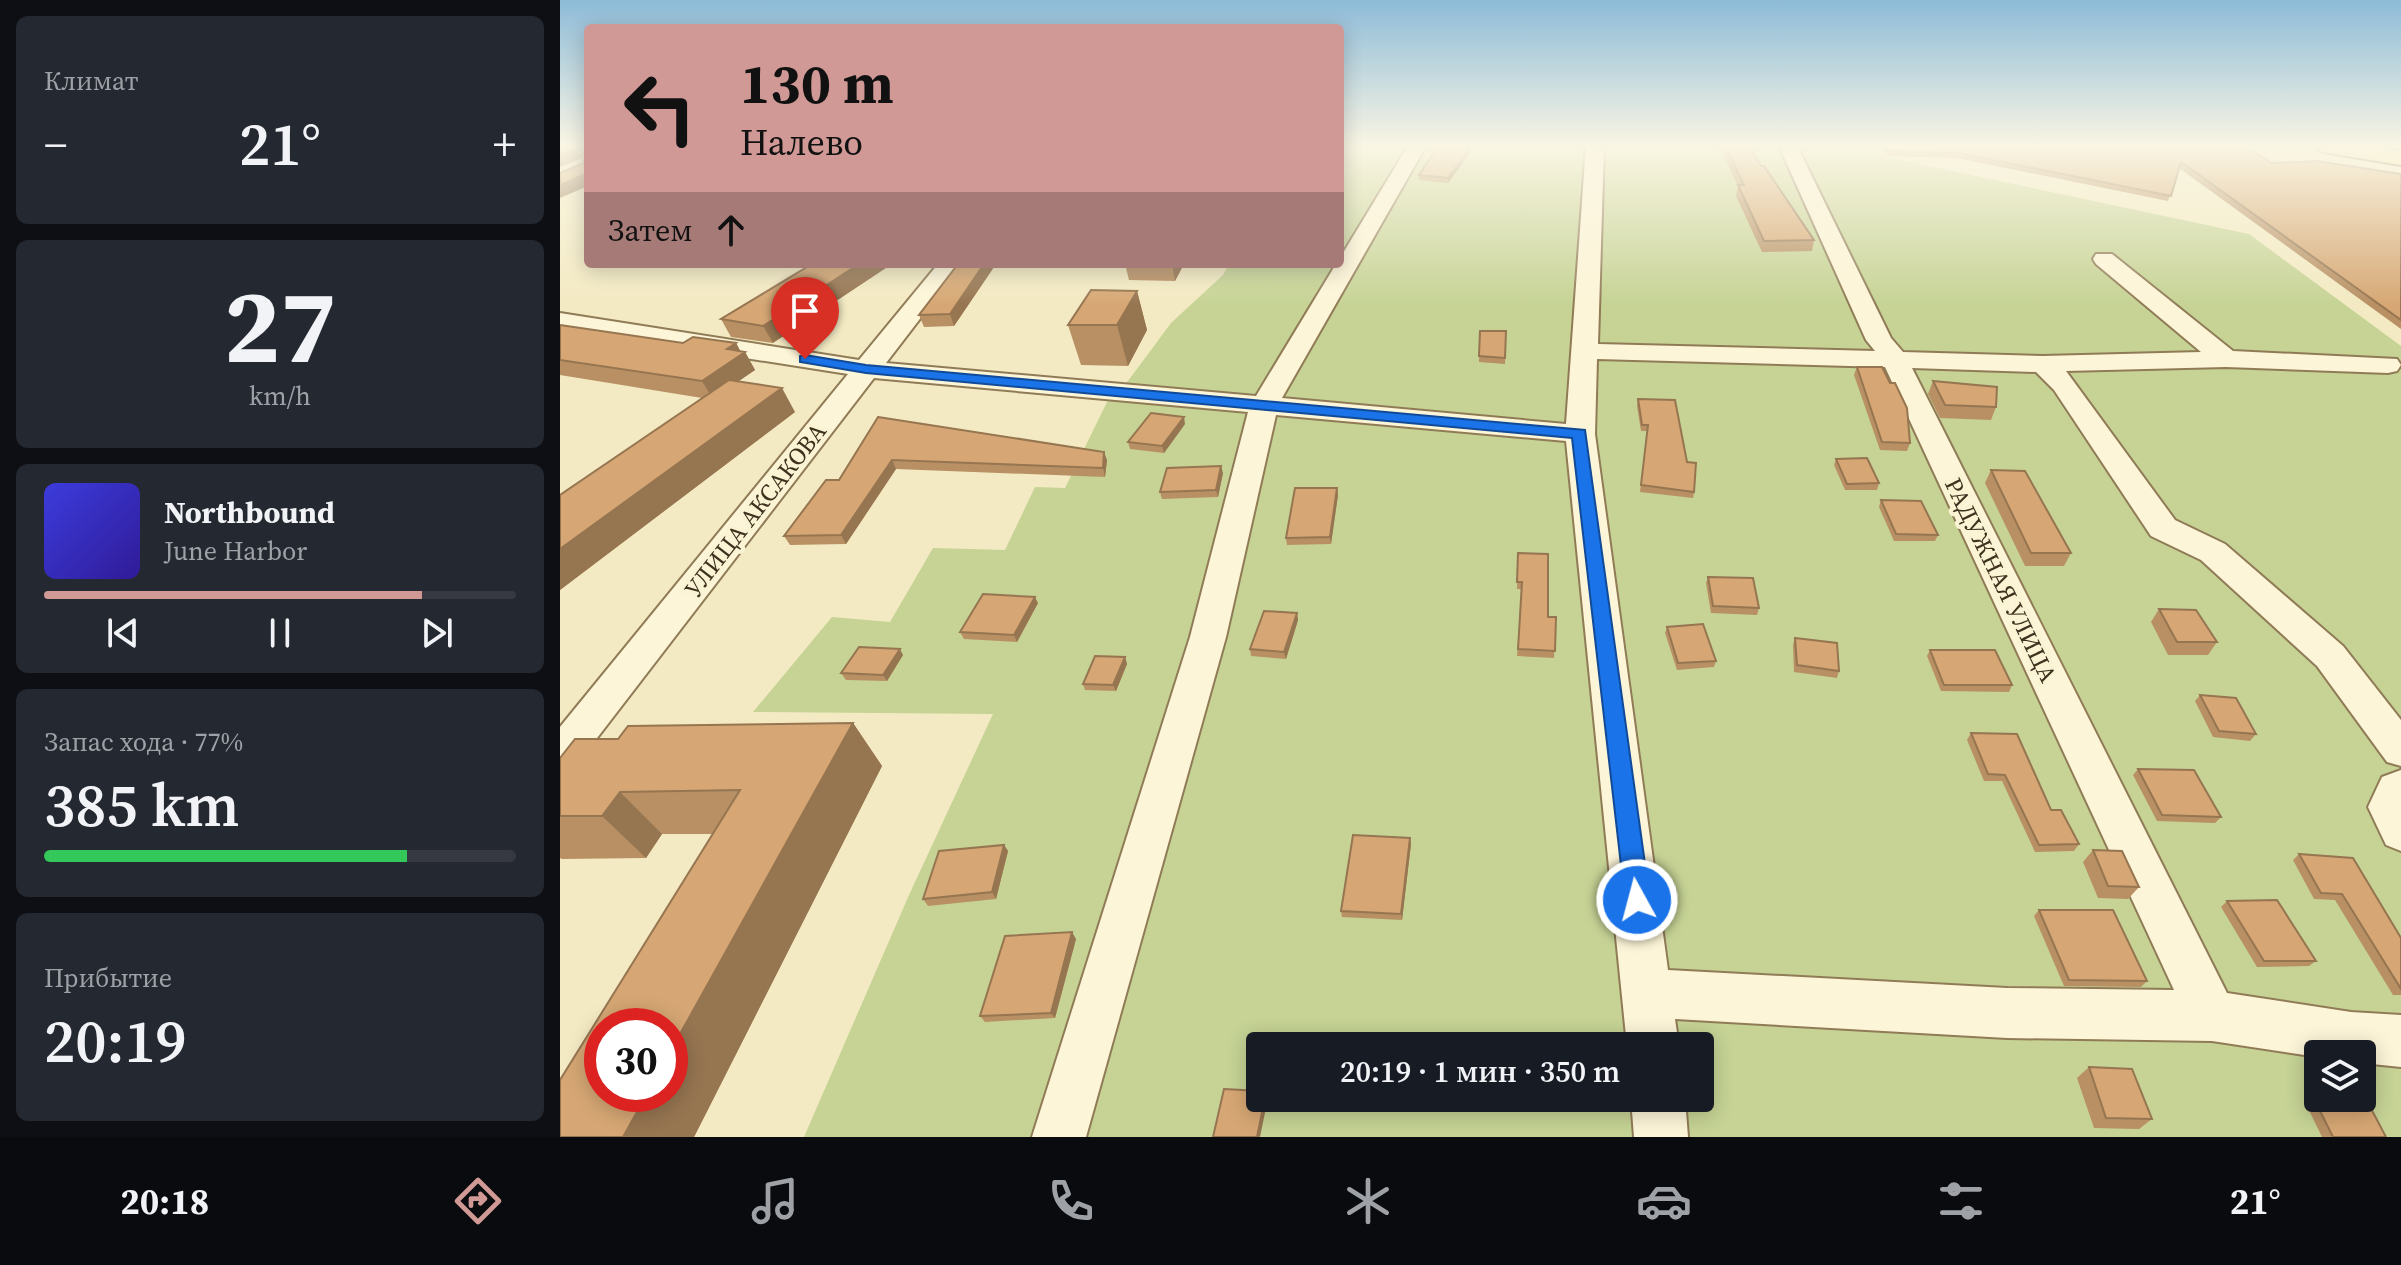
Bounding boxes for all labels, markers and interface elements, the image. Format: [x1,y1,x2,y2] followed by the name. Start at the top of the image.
[740,45,894,122] text: 130 m
[608,56,712,160] icon: left
[44,63,138,99] text: Климат
[239,103,321,185] text: 21°
[44,114,67,175] text: −
[493,114,516,175] text: +
[740,118,863,167] text: Налево
[709,208,753,252] icon: ahead
[608,210,693,251] text: Затем
[224,254,336,397] text: 27
[771,277,839,359] pin
[783,289,827,333] icon: arrive
[249,378,311,414] text: km/h
[676,416,834,604] street label: УЛИЦА АКСАКОВА
[1937,472,2065,688] street label: РАДУЖНАЯ УЛИЦА
[164,492,335,533] text: Northbound
[164,533,307,569] text: June Harbor
[101,611,145,655] icon: previous
[258,611,302,655] icon: pause
[415,611,459,655] icon: next
[44,724,243,760] text: Запас хода · 77%
[44,764,240,846] text: 385 km
[1595,858,1679,942] position arrow
[44,960,172,996] text: Прибытие
[44,1000,187,1082] text: 20:19
[584,1008,688,1112] speed limit sign: 30
[2304,1040,2376,1112] map controls
[2304,1040,2376,1112] button: layers
[1340,1051,1620,1092] text: 20:19 · 1 мин · 350 m
[450,1173,506,1229] icon: directions
[747,1173,803,1229] icon: music
[1043,1173,1099,1229] icon: phone
[1340,1173,1396,1229] icon: climate
[1636,1173,1692,1229] icon: car
[1933,1173,1989,1229] icon: filters
[120,1177,209,1226] text: 20:18
[2230,1177,2281,1226] text: 21°

